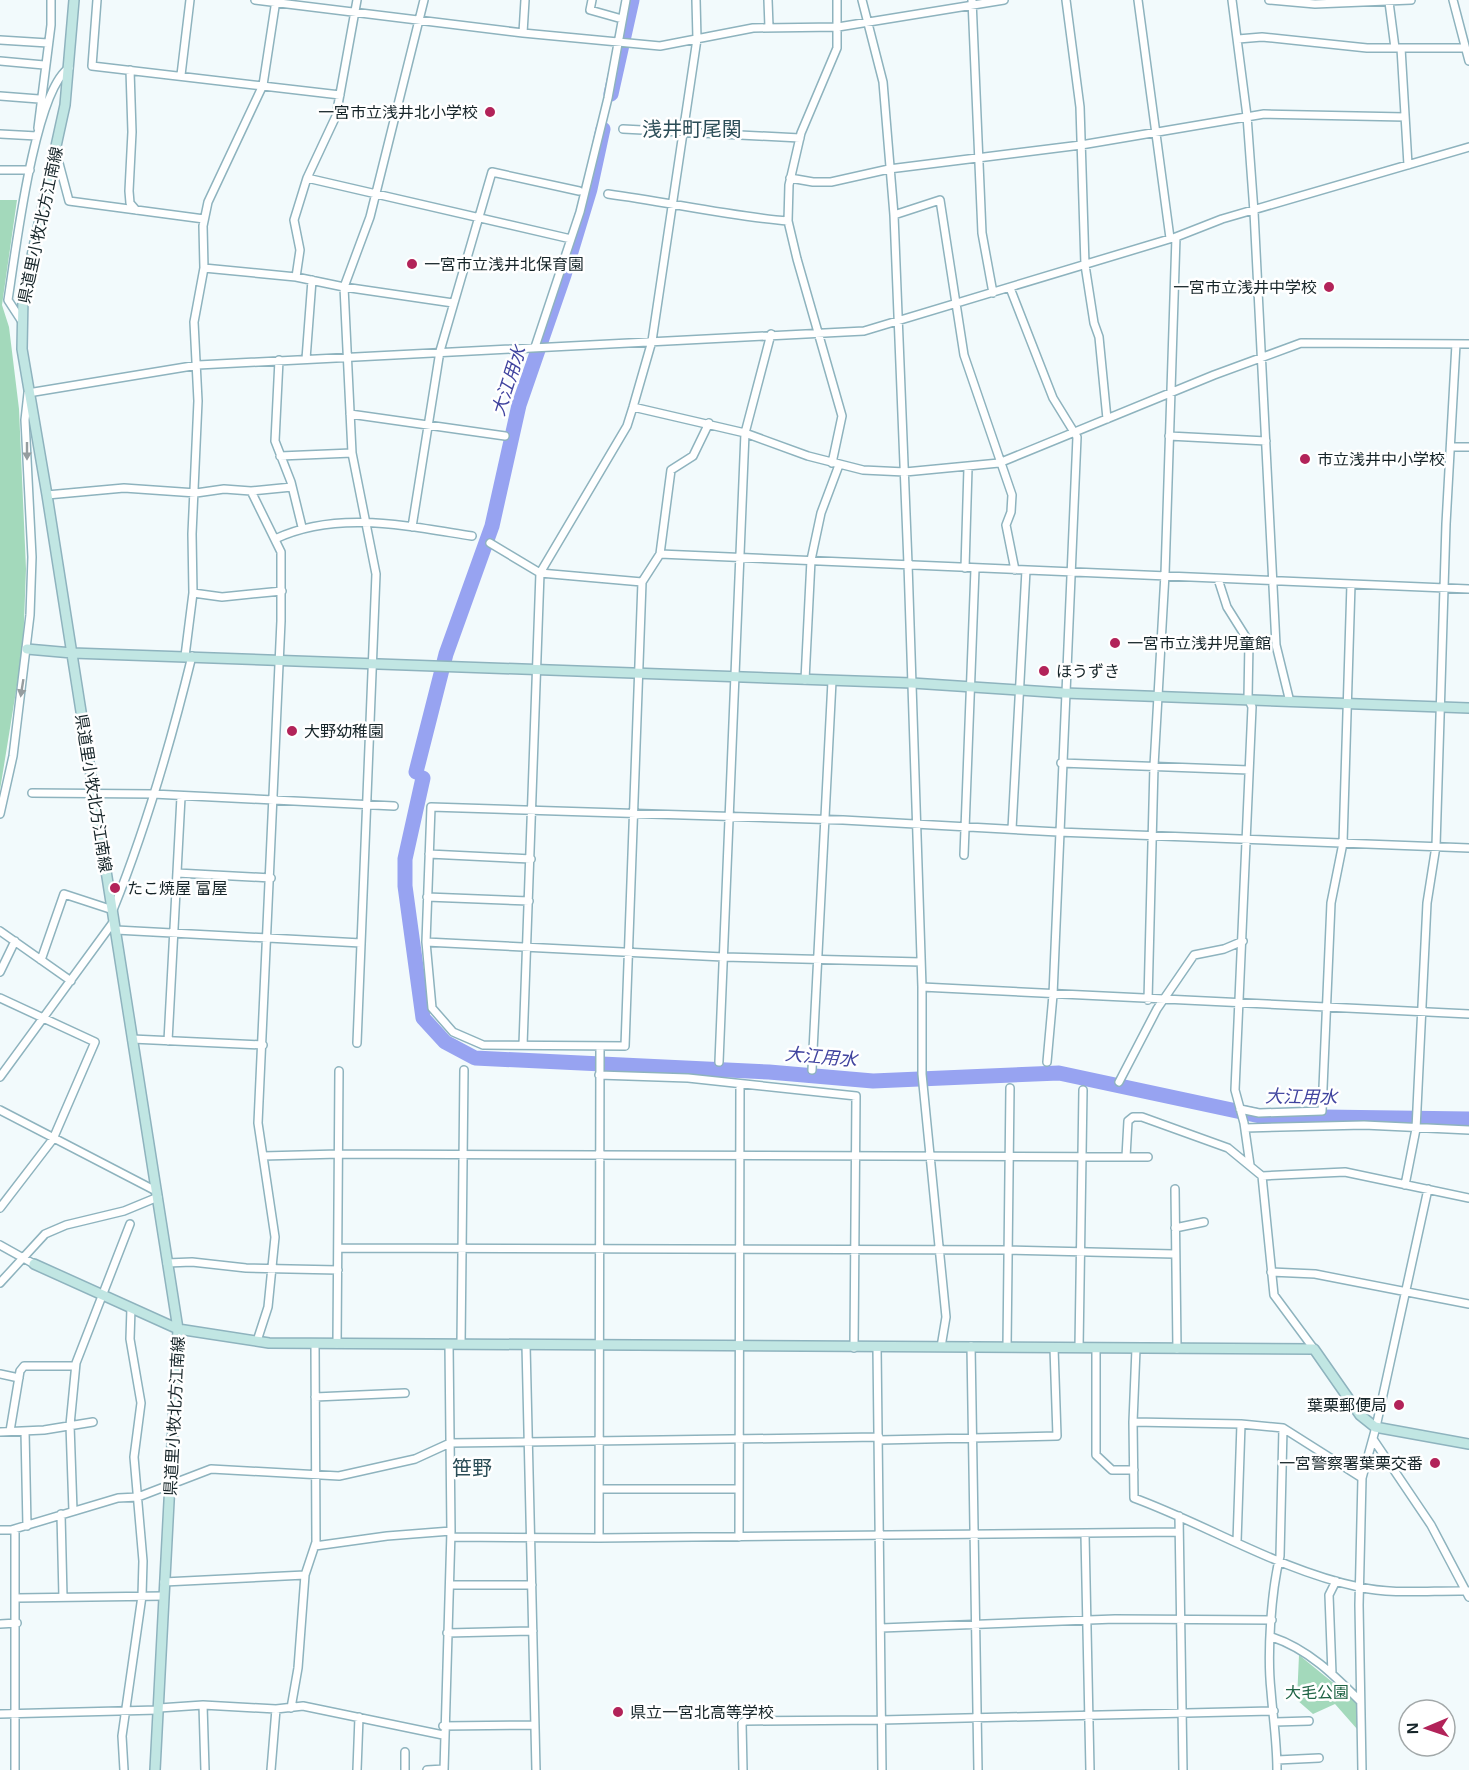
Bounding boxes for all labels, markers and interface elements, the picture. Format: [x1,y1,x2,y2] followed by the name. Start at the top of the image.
[318,104,478,121] place label: 一宮市立浅井北小学校
[483,105,497,119] marker: 一宮市立浅井北小学校
[642,118,742,140] district label: 浅井町尾関
[16,145,65,305] street label: 県道里小牧北方江南線
[424,256,584,273] place label: 一宮市立浅井北保育園
[405,257,419,271] marker: 一宮市立浅井北保育園
[1173,279,1317,296] place label: 一宮市立浅井中学校
[1322,280,1336,294] marker: 一宮市立浅井中学校
[488,342,530,418] water label: 大江用水
[22,442,32,461] one-way arrow
[1317,451,1445,468] place label: 市立浅井中小学校
[1298,452,1312,466] marker: 市立浅井中小学校
[1127,635,1271,652] place label: 一宮市立浅井児童館
[1108,636,1122,650] marker: 一宮市立浅井児童館
[1056,663,1120,680] place label: ほうずき
[1037,664,1051,678] marker: ほうずき
[18,678,27,697] one-way arrow
[73,713,114,873] street label: 県道里小牧北方江南線
[304,723,384,740] place label: 大野幼稚園
[285,724,299,738] marker: 大野幼稚園
[127,880,227,897] place label: たこ焼屋 富屋
[108,881,122,895] marker: たこ焼屋 富屋
[784,1044,860,1070] water label: 大江用水
[1265,1086,1339,1108] water label: 大江用水
[162,1336,187,1496] street label: 県道里小牧北方江南線
[1307,1397,1387,1414] place label: 葉栗郵便局
[1392,1398,1406,1412] marker: 葉栗郵便局
[1279,1455,1423,1472] place label: 一宮警察署葉栗交番
[1428,1456,1442,1470] marker: 一宮警察署葉栗交番
[452,1457,492,1479] district label: 笹野
[1285,1684,1349,1701] park label: 大毛公園
[1397,1698,1457,1758] north arrow
[630,1704,774,1721] place label: 県立一宮北高等学校
[611,1705,625,1719] marker: 県立一宮北高等学校
[1404,1722,1421,1735] text: N

